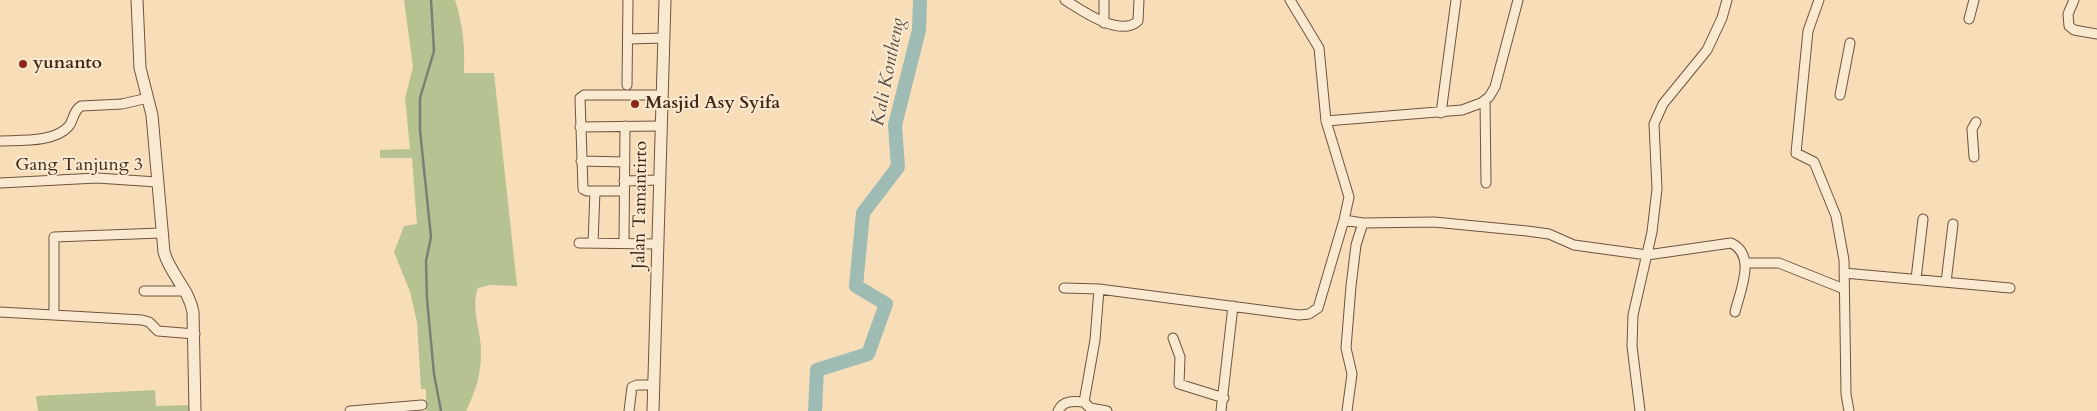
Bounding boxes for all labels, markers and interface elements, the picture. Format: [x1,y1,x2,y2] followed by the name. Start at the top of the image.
[867,16,911,128] water label: Kali Kontheng
[33,53,102,75] place label: yunanto
[17,58,29,70] marker: yunanto
[645,93,780,115] place label: Masjid Asy Syifa
[629,98,641,110] marker: Masjid Asy Syifa
[629,141,653,269] street label: Jalan Tamantirto
[15,155,143,177] street label: Gang Tanjung 3

